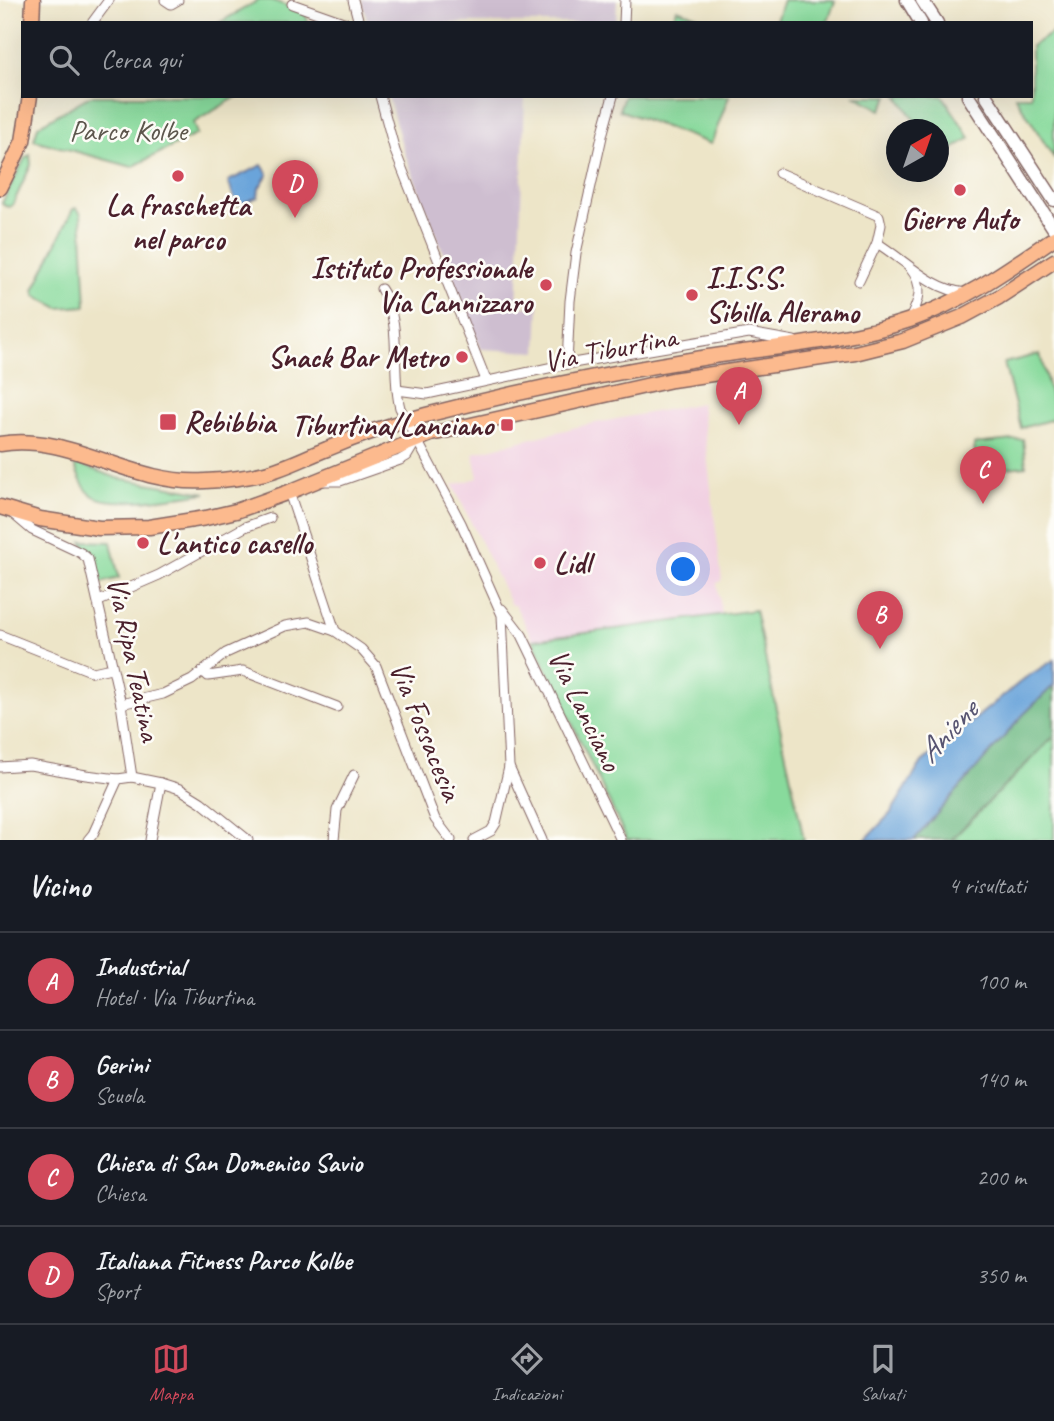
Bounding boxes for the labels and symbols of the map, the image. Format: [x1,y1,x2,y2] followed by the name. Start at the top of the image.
[69,111,189,149] park label: Parco Kolbe
[886,119,949,182] north arrow
[272,160,318,218] pin: D
[170,168,186,184] marker: La fraschetta nel parco
[952,182,968,198] marker: Gierre Auto
[106,186,253,258] place label: La fraschetta nel parco
[902,200,1022,238] place label: Gierre Auto
[311,249,534,321] place label: Istituto Professionale Via Cannizzaro
[706,259,861,331] place label: I.I.S.S. Sibilla Aleramo
[538,277,554,293] marker: Istituto Professionale Via Cannizzaro
[684,287,700,303] marker: I.I.S.S. Sibilla Aleramo
[540,317,682,381] street label: Via Tiburtina
[268,338,450,376] place label: Snack Bar Metro
[454,349,470,365] marker: Snack Bar Metro
[716,367,762,425] pin: A
[184,403,278,441] place label: Rebibbia
[291,406,495,444] place label: Tiburtina/Lanciano
[158,412,178,432] marker: Rebibbia
[499,417,515,433] marker: Tiburtina/Lanciano
[960,446,1006,504] pin: C
[157,524,314,562] place label: L'antico casello
[135,535,151,551] marker: L'antico casello
[554,544,596,582] place label: Lidl
[666,552,700,586] your location
[532,555,548,571] marker: Lidl
[98,574,170,746] street label: Via Ripa Teatina
[857,591,903,649] pin: B
[539,643,631,778] street label: Via Lanciano
[381,656,472,808] street label: Via Fossacesia
[908,688,990,771] water label: Aniene

